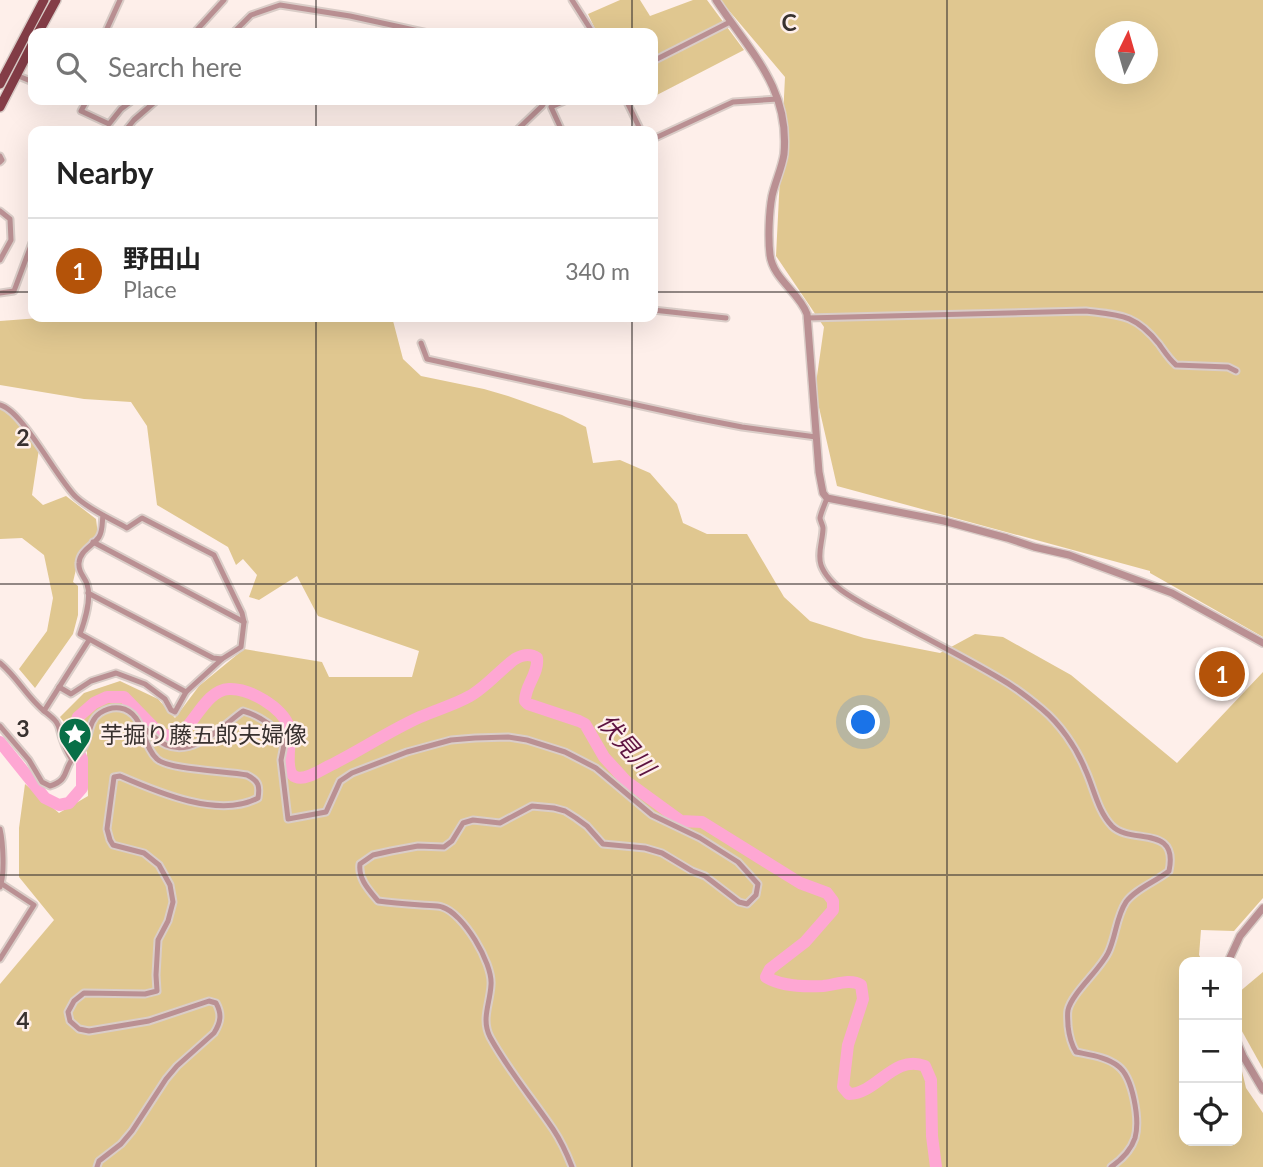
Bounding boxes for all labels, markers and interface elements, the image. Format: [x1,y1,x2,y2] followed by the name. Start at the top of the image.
[781,8,797,36] text: C
[1095,21,1158,84] north arrow
[28,28,658,105] search box
[52,48,90,86] icon: search
[108,51,242,83] text: Search here
[56,154,154,190] text: Nearby
[123,242,201,274] text: 野田山
[72,257,86,285] text: 1
[565,257,630,285] text: 340 m
[123,275,177,303] text: Place
[16,423,30,451] text: 2
[1199,648,1245,700] pin: 1
[846,705,880,739] your location
[592,707,664,783] water label: 伏見川
[16,714,30,742] text: 3
[56,715,94,764] place icon: 芋掘り藤五郎夫婦像
[100,720,307,748] place label: 芋掘り藤五郎夫婦像
[1179,957,1242,1146] map controls
[1179,957,1242,1020] button: +
[16,1006,30,1034] text: 4
[1179,1020,1242,1083] button: −
[1179,1083,1242,1146] button: locate

